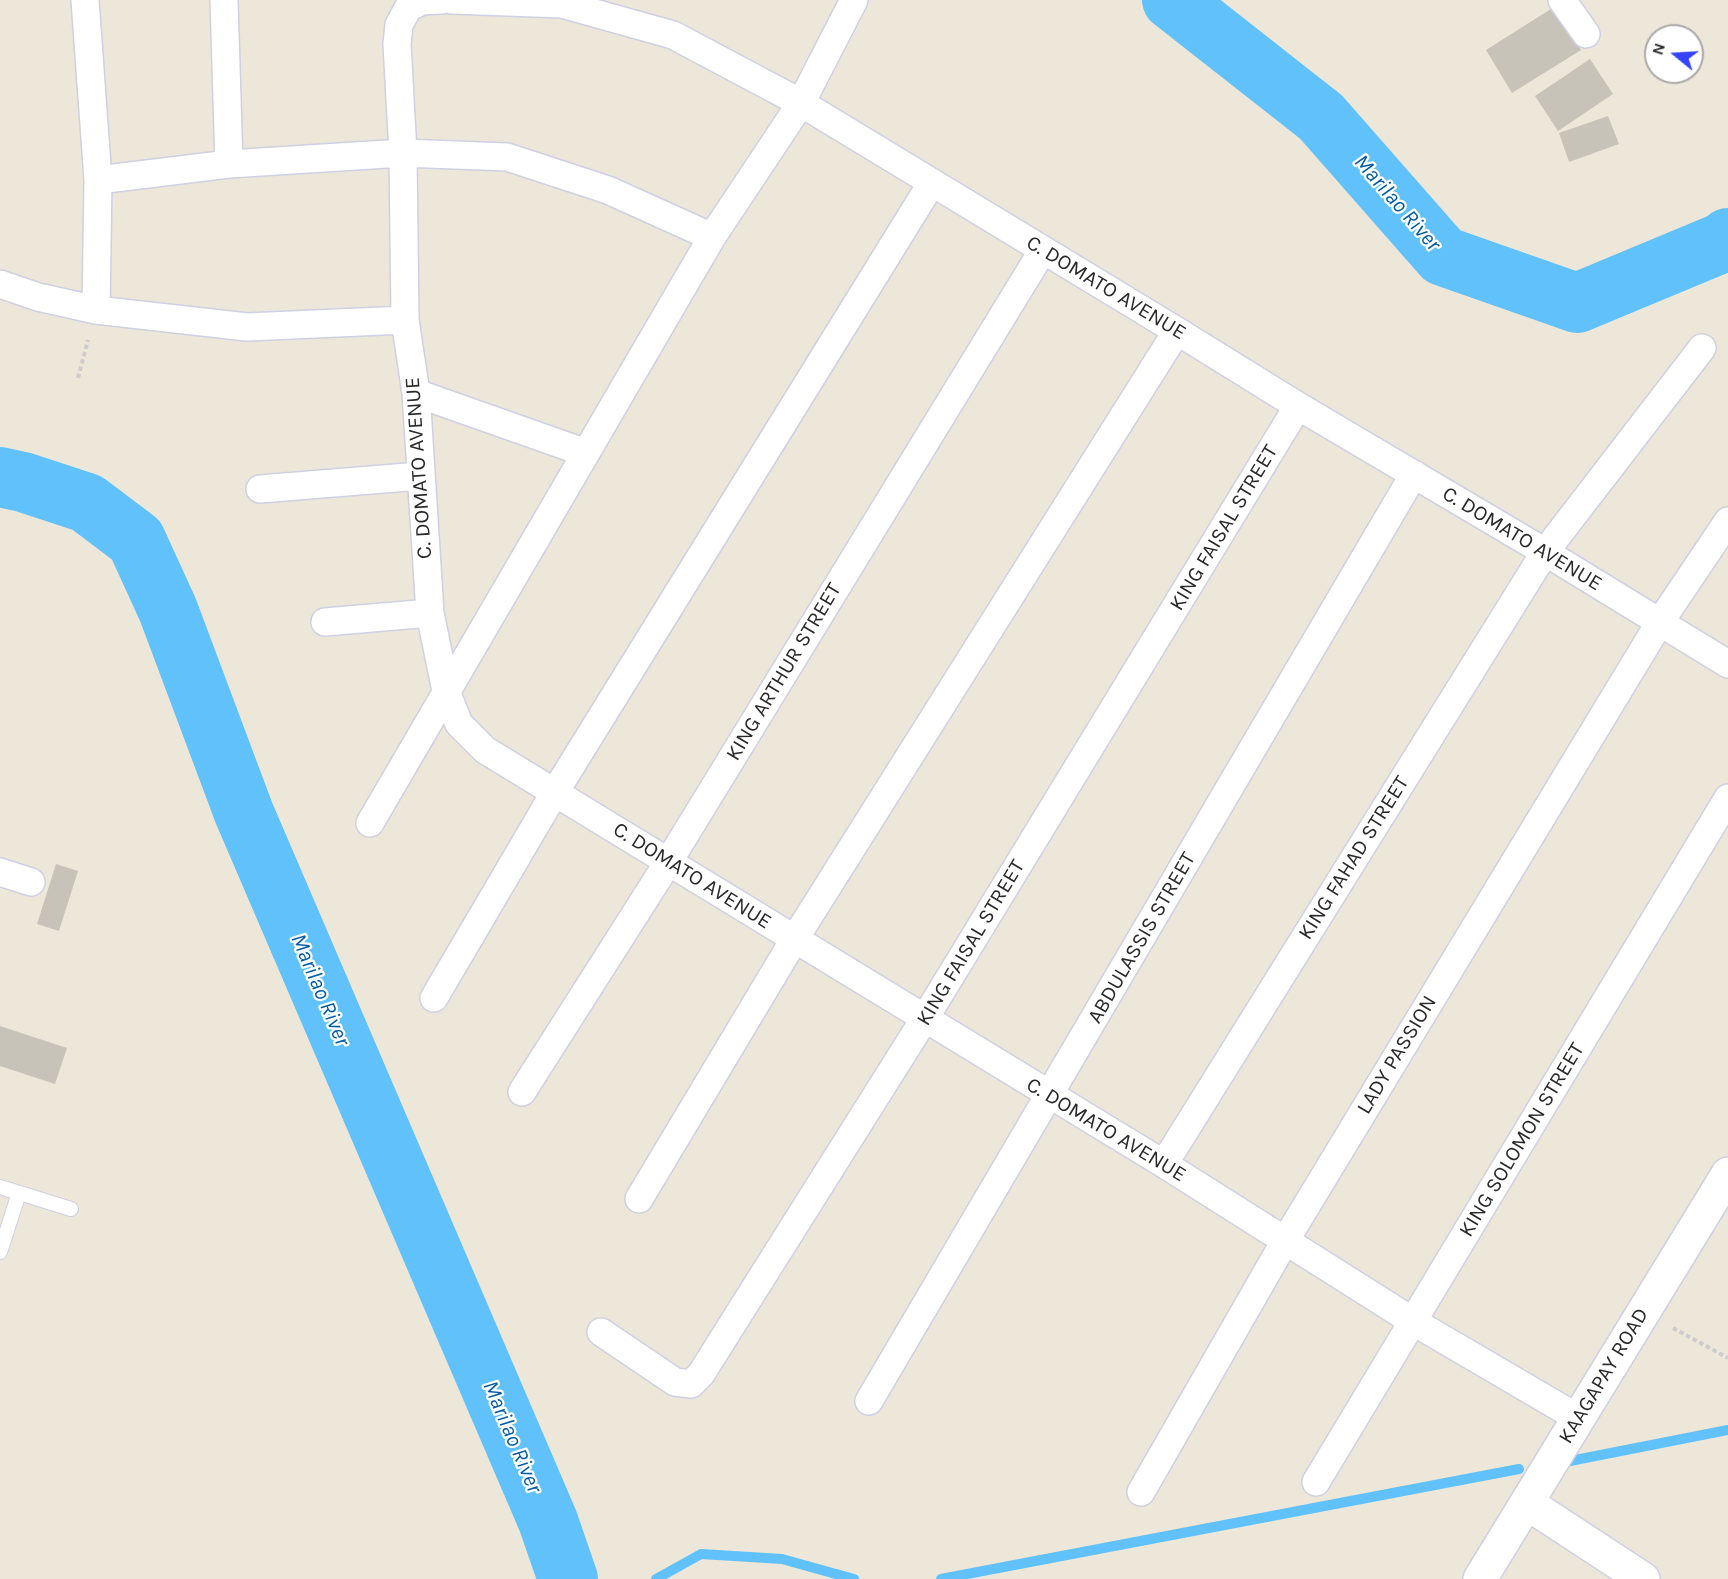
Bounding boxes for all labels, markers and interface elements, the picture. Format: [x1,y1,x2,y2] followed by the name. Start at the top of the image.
[1644,24,1704,84] north arrow
[1647,41,1669,57] text: N
[1348,149,1446,257] water label: Marilao River
[1021,230,1191,346] street label: C. DOMATO AVENUE
[400,376,438,560] street label: C. DOMATO AVENUE
[1165,441,1283,615] street label: KING FAISAL STREET
[1437,481,1607,597] street label: C. DOMATO AVENUE
[721,579,847,765] street label: KING ARTHUR STREET
[1293,771,1415,945] street label: KING FAHAD STREET
[608,817,776,935] street label: C. DOMATO AVENUE
[1083,848,1201,1028] street label: ABDULASSIS STREET
[912,856,1030,1030] street label: KING FAISAL STREET
[285,930,355,1050] water label: Marilao River
[1352,991,1442,1119] street label: LADY PASSION
[1454,1038,1590,1242] street label: KING SOLOMON STREET
[1021,1072,1191,1188] street label: C. DOMATO AVENUE
[1554,1304,1654,1448] street label: KAAGAPAY ROAD
[477,1377,547,1497] water label: Marilao River

